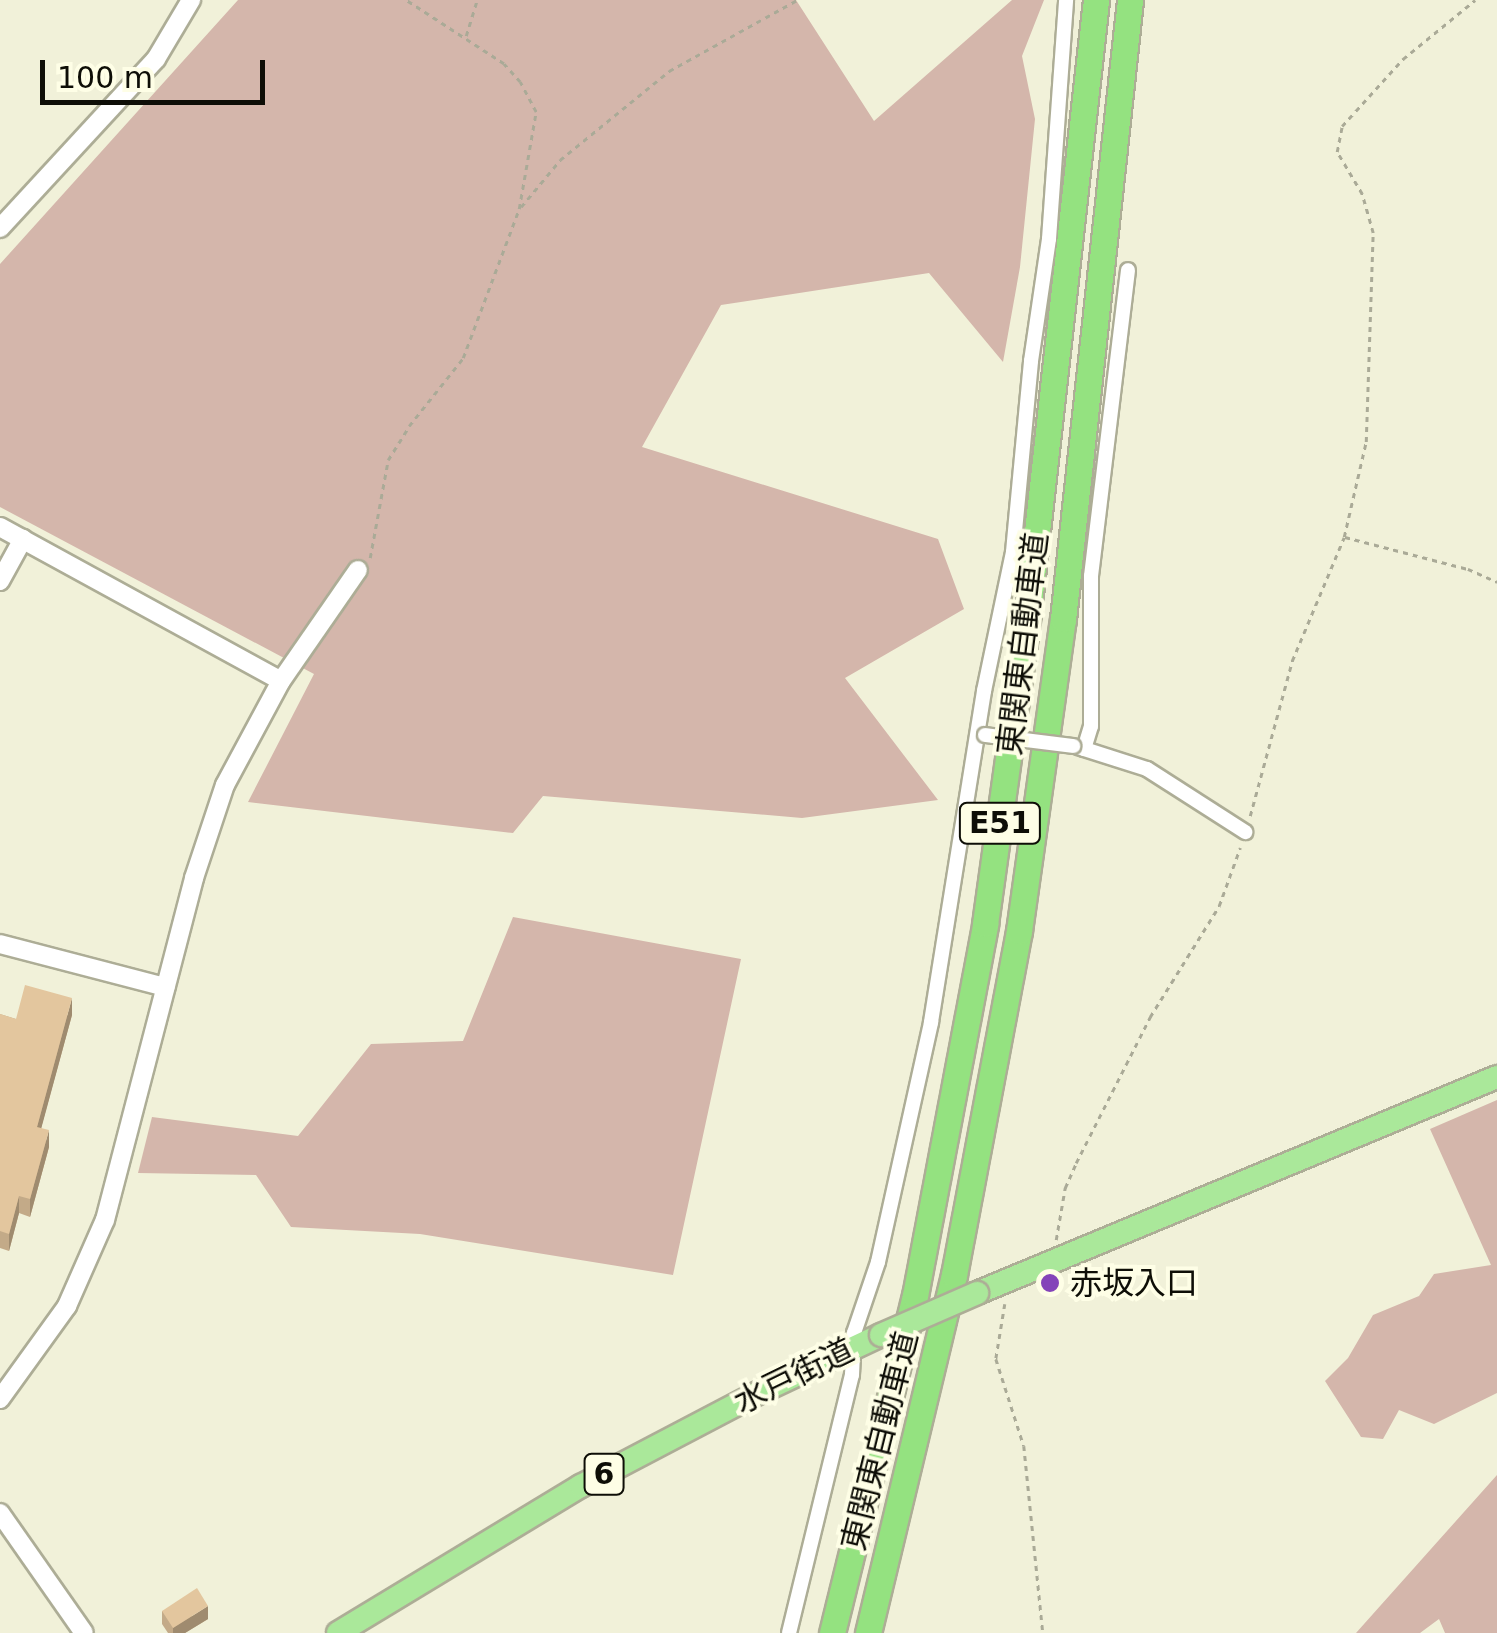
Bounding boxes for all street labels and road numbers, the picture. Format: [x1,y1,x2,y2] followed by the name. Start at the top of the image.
[990,530,1056,758] street label: 東関東自動車道
[958,798,1042,848] road number: E51
[834,1328,926,1554] street label: 東関東自動車道
[728,1331,860,1421] street label: 水戸街道
[582,1449,626,1499] road number: 6

